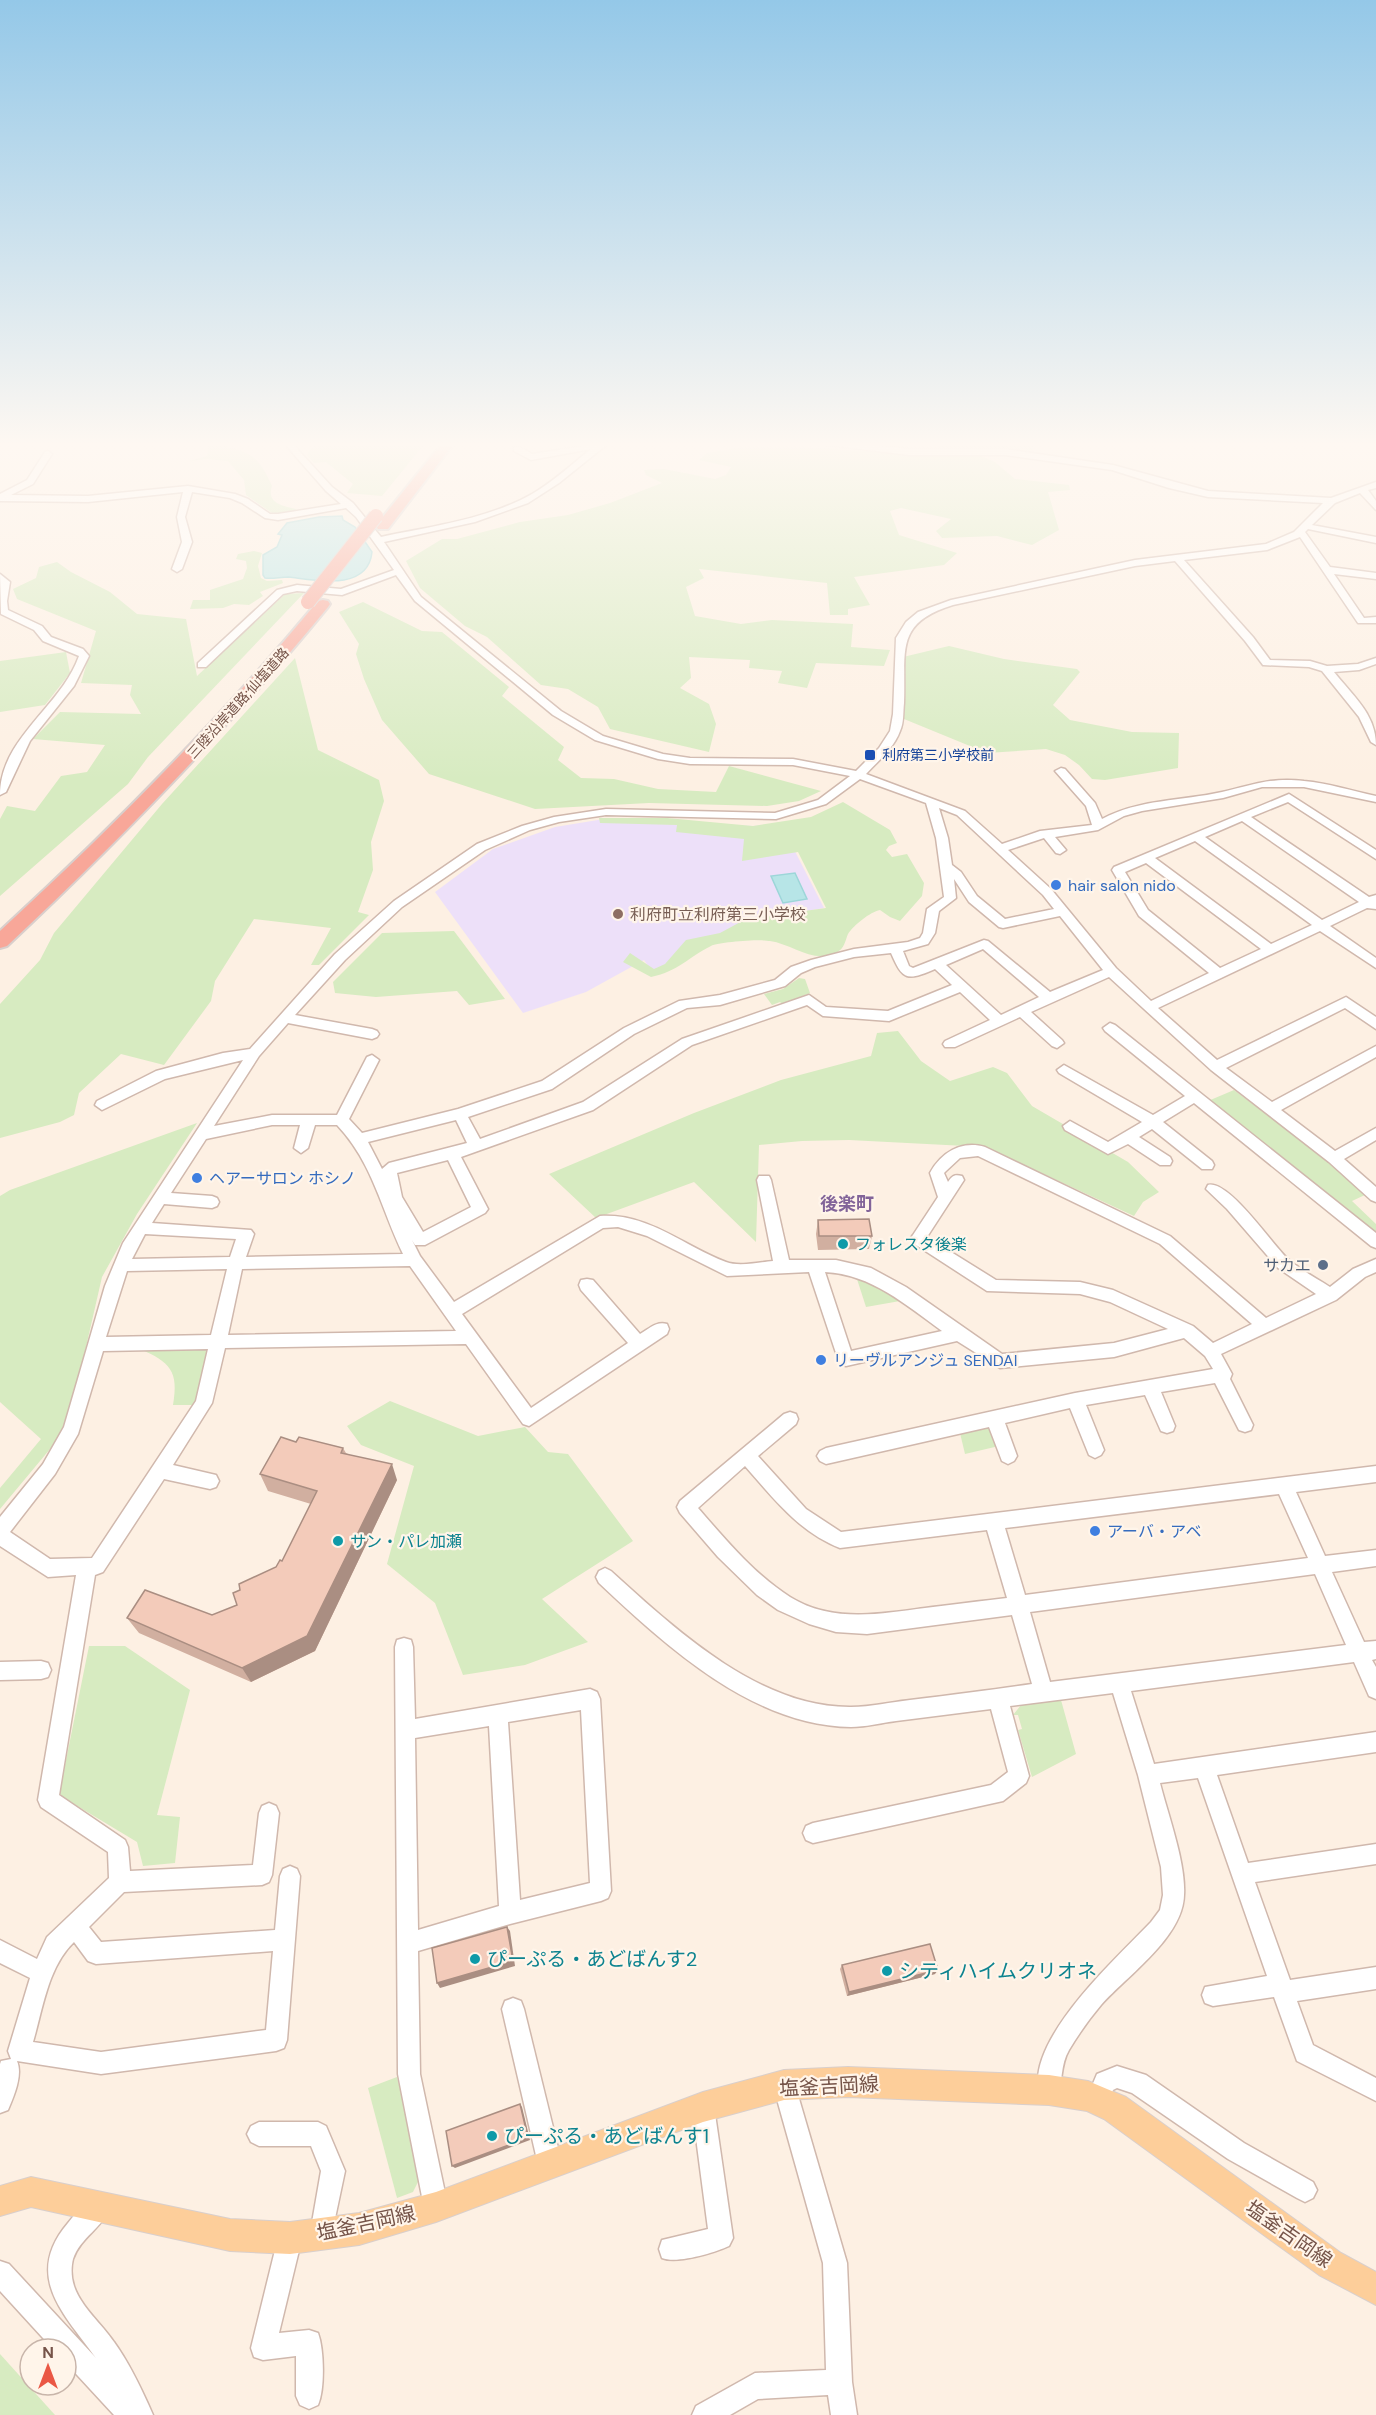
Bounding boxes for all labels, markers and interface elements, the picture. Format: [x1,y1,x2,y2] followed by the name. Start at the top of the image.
[183,644,293,762] street label: 三陸沿岸道路;仙塩道路
[882,746,994,764] place label: 利府第三小学校前
[863,748,877,762] marker: 利府第三小学校前
[1068,875,1176,896] place label: hair salon nido
[1049,878,1063,892] marker: hair salon nido
[630,904,806,925] place label: 利府町立利府第三小学校
[611,907,625,921] marker: 利府町立利府第三小学校
[209,1168,356,1189] place label: ヘアーサロン ホシノ
[190,1171,204,1185] marker: ヘアーサロン ホシノ
[820,1192,874,1216] district label: 後楽町
[855,1234,967,1255] place label: フォレスタ後楽
[836,1237,850,1251] marker: フォレスタ後楽
[1263,1255,1311,1276] place label: サカエ
[1316,1258,1330,1272] marker: サカエ
[833,1350,1017,1371] place label: リーヴルアンジュ SENDAI
[814,1353,828,1367] marker: リーヴルアンジュ SENDAI
[1107,1521,1202,1542] place label: アーバ・アベ
[1088,1524,1102,1538] marker: アーバ・アベ
[350,1531,462,1552] place label: サン・パレ加瀬
[331,1534,345,1548] marker: サン・パレ加瀬
[487,1946,697,1972] place label: ぴーぷる・あどばんす2
[468,1952,482,1966] marker: ぴーぷる・あどばんす2
[899,1958,1097,1984] place label: シティハイムクリオネ
[880,1964,894,1978] marker: シティハイムクリオネ
[778,2070,880,2102] street label: 塩釜吉岡線
[504,2123,709,2149] place label: ぴーぷる・あどばんす1
[485,2129,499,2143] marker: ぴーぷる・あどばんす1
[1241,2195,1337,2273] street label: 塩釜吉岡線
[314,2200,418,2246] street label: 塩釜吉岡線
[18,2337,78,2397] north arrow
[42,2342,54,2363] text: N

